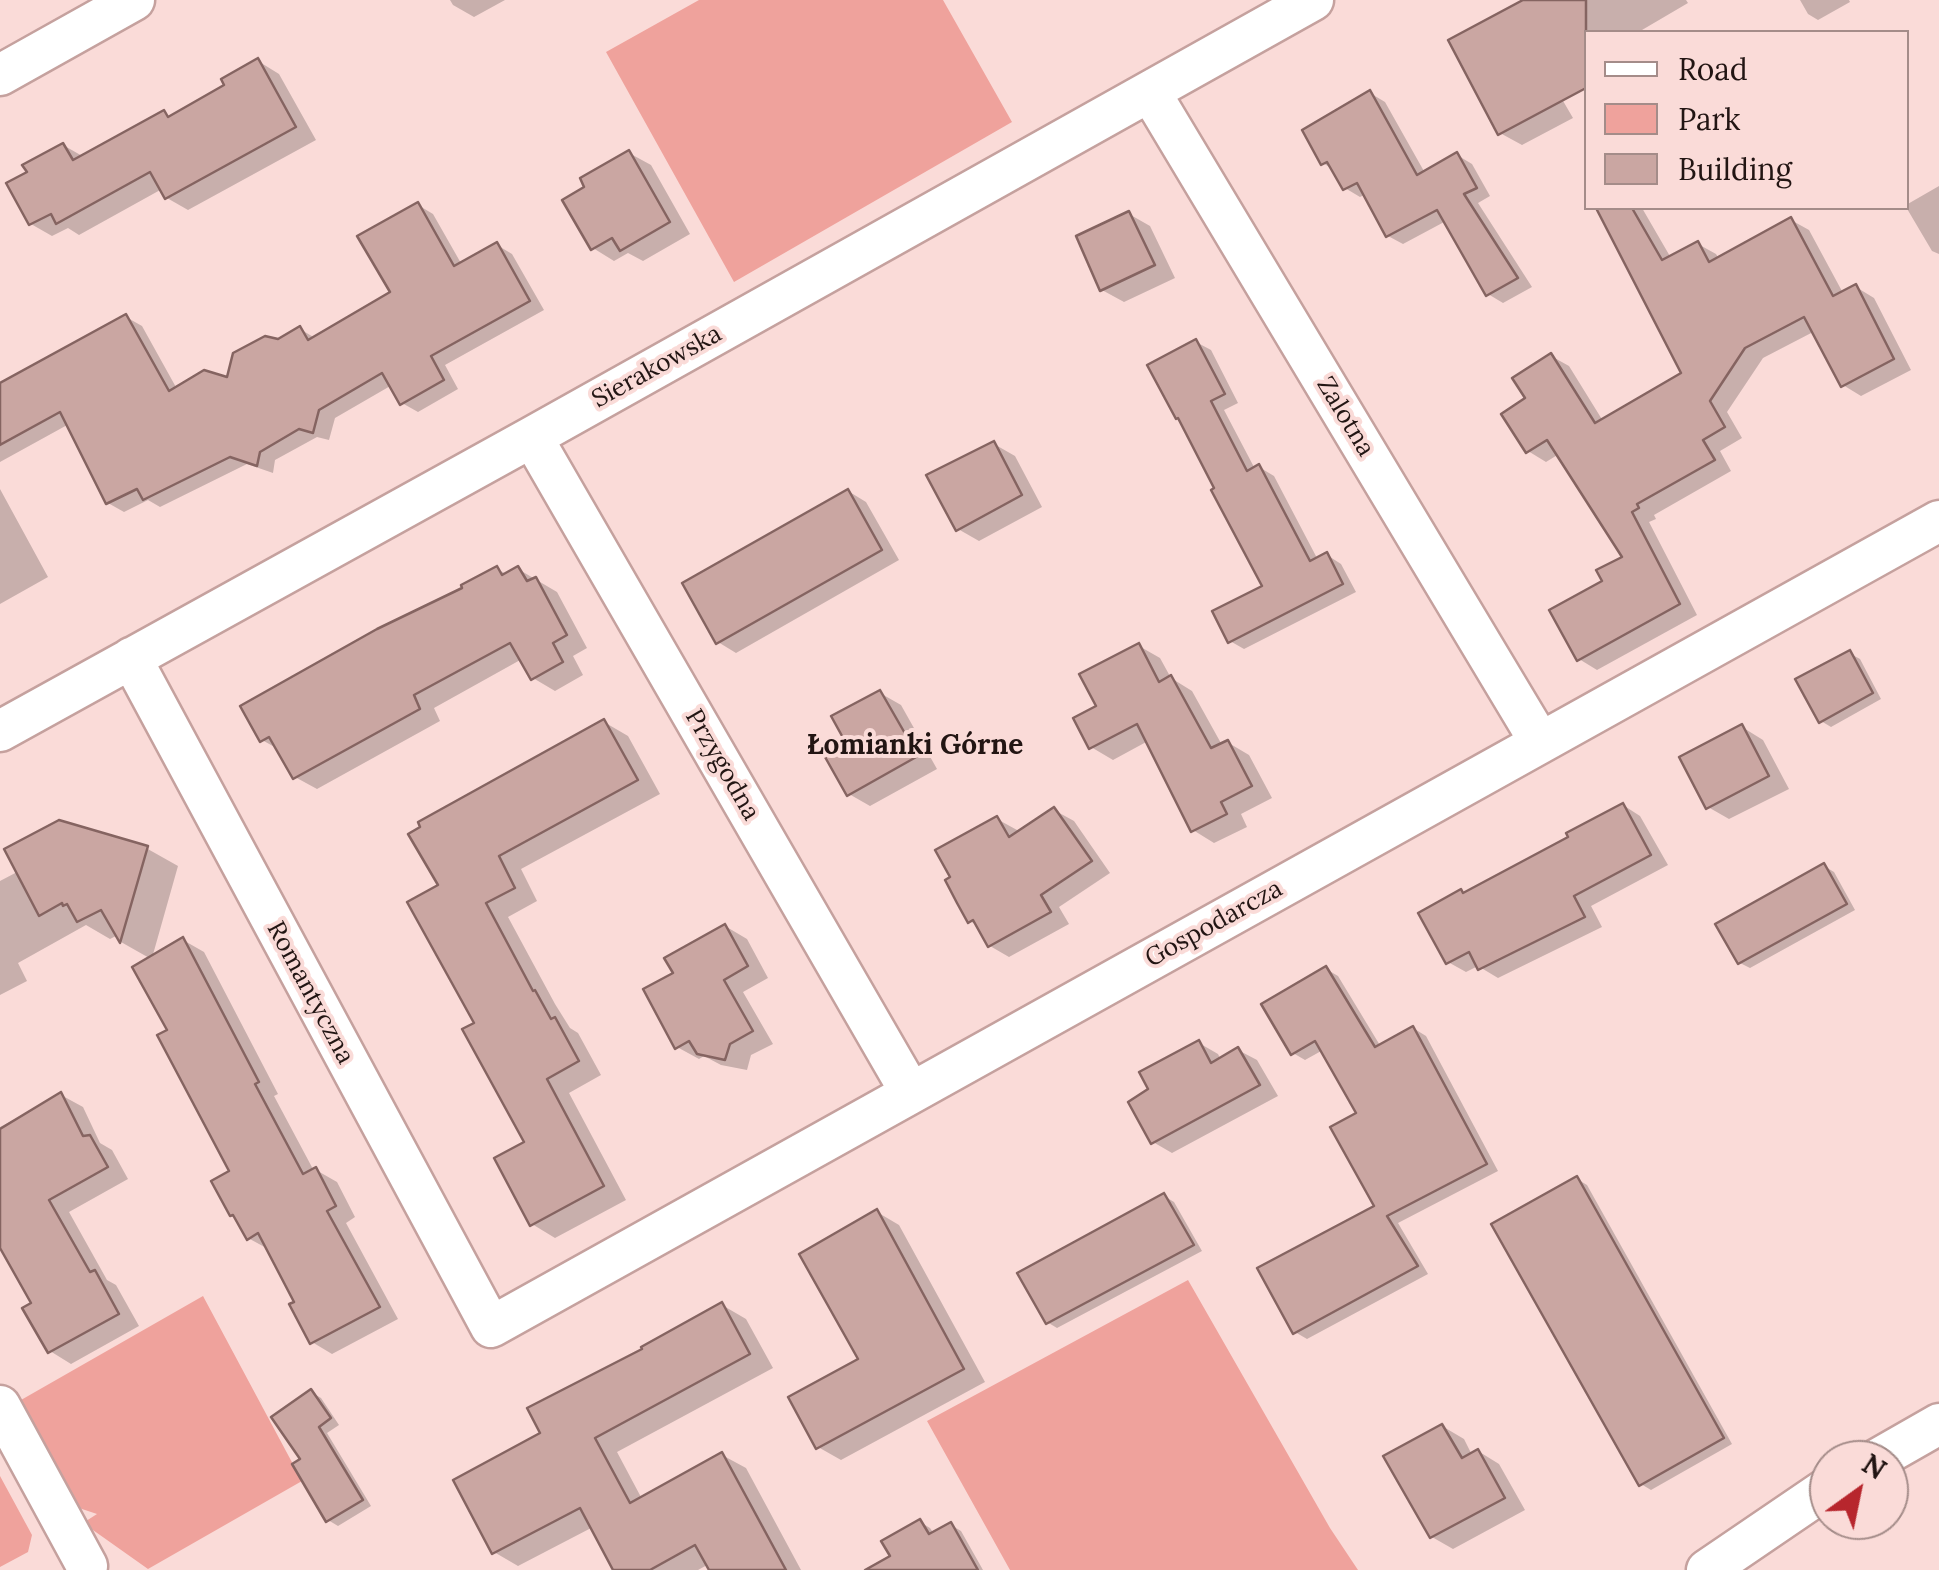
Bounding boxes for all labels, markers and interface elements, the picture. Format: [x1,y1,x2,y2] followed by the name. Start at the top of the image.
[1584,30,1909,210] legend
[1678,50,1748,88] text: Road
[1678,100,1740,138] text: Park
[1678,150,1792,188] text: Building
[587,319,727,415] street label: Sierakowska
[1310,372,1380,462] street label: Zalotna
[678,704,766,826] street label: Przygodna
[807,729,1023,763] district label: Łomianki Górne
[1140,874,1288,974] street label: Gospodarcza
[260,917,360,1069] street label: Romantyczna
[1809,1440,1909,1540] north arrow
[1855,1446,1893,1488] text: N

